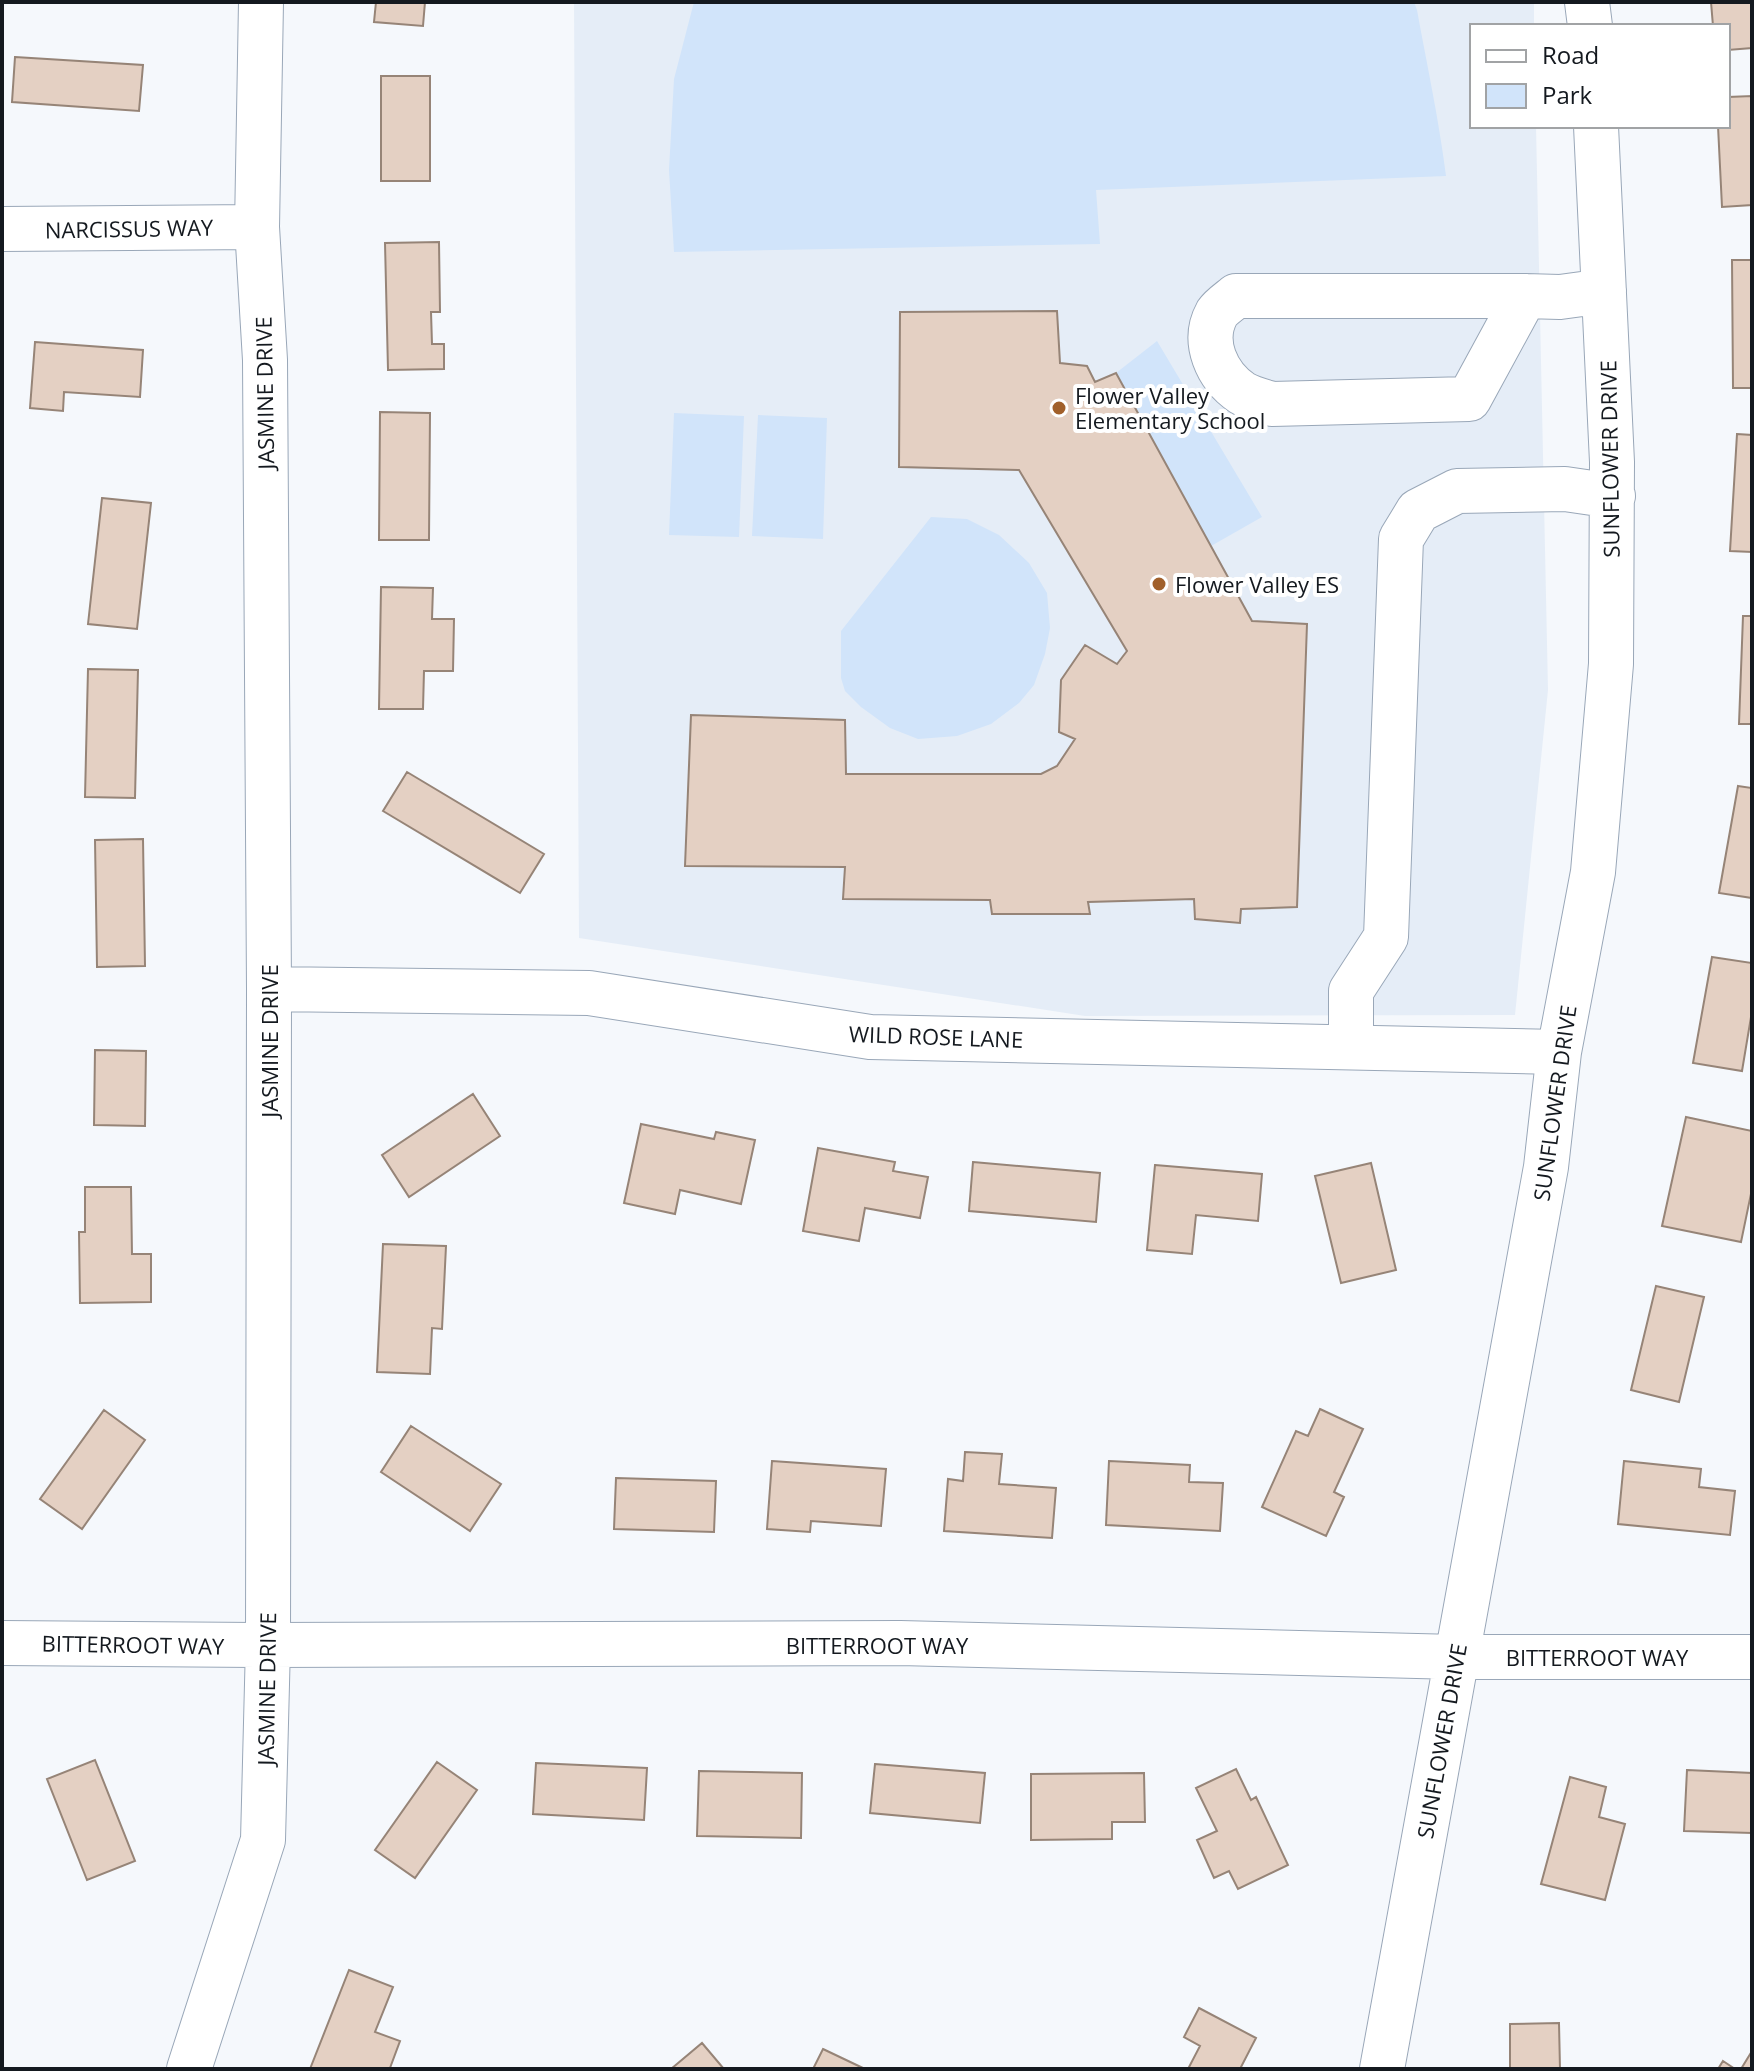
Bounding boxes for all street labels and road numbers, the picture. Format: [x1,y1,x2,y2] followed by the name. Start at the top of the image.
[44,212,214,244] street label: NARCISSUS WAY
[248,316,280,472] street label: JASMINE DRIVE
[1592,360,1626,558] street label: SUNFLOWER DRIVE
[254,964,284,1120] street label: JASMINE DRIVE
[1525,1003,1583,1203] street label: SUNFLOWER DRIVE
[848,1018,1024,1054] street label: WILD ROSE LANE
[250,1612,282,1768] street label: JASMINE DRIVE
[41,1627,225,1661] street label: BITTERROOT WAY
[786,1630,969,1660] street label: BITTERROOT WAY
[1409,1641,1473,1841] street label: SUNFLOWER DRIVE
[1506,1642,1689,1672] street label: BITTERROOT WAY

